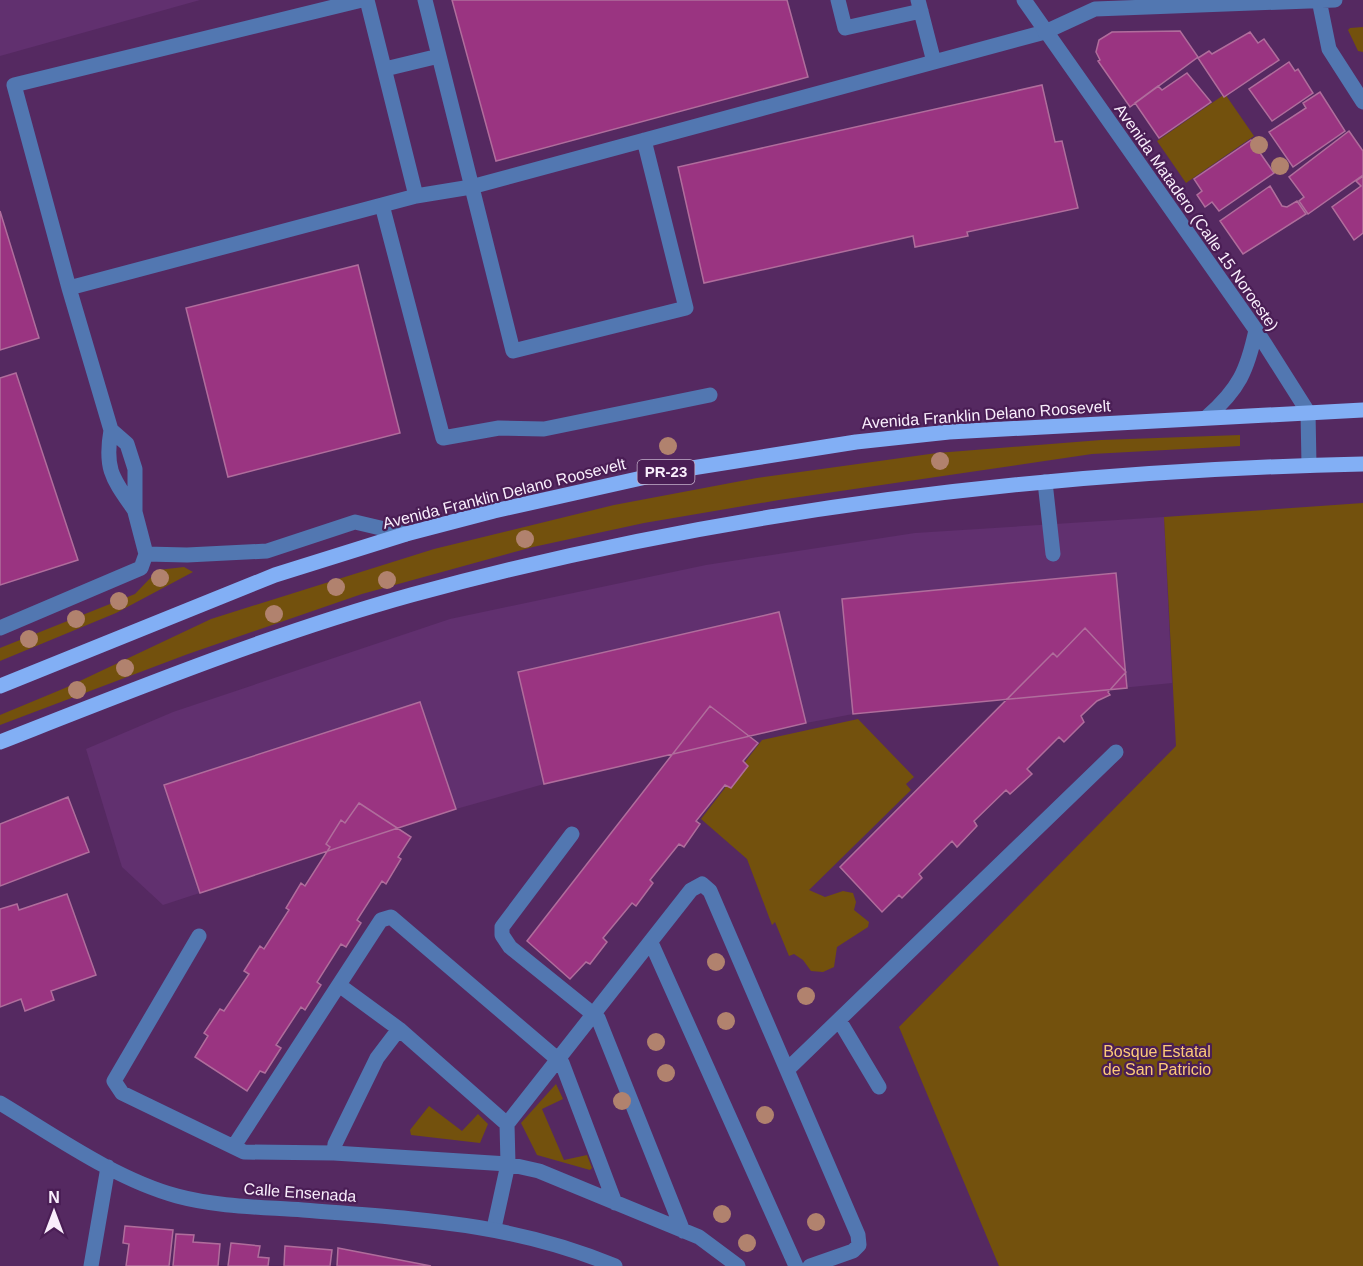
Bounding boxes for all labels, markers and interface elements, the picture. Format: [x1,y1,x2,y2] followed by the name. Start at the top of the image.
[1111,101,1282,334] street label: Avenida Matadero (Calle 15 Noroeste)
[861,397,1112,432] street label: Avenida Franklin Delano Roosevelt
[381,455,628,532] street label: Avenida Franklin Delano Roosevelt
[638,460,694,484] road number: PR-23
[1103,1043,1211,1078] park label: Bosque Estatal de San Patricio
[243,1180,357,1205] street label: Calle Ensenada
[24,1182,84,1242] north arrow
[48,1189,60,1206] text: N

